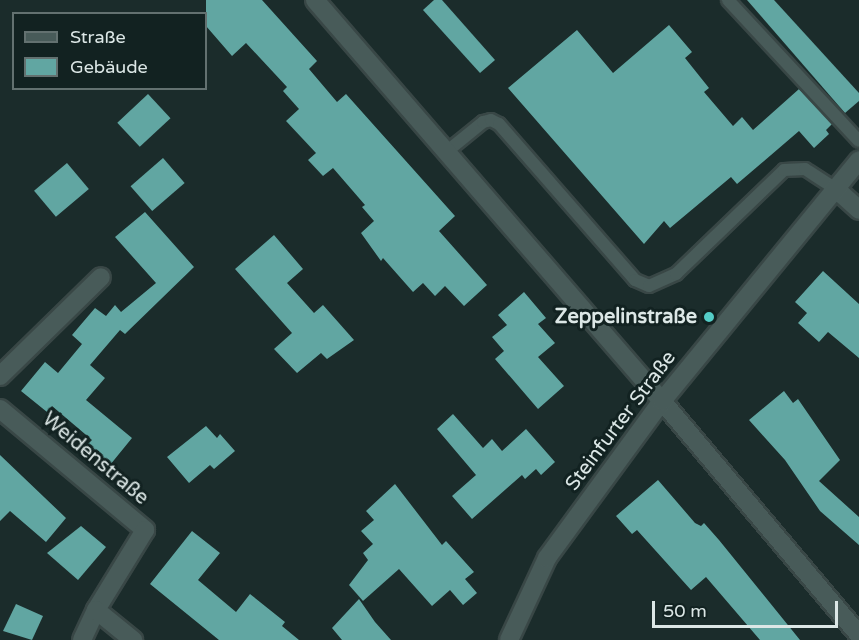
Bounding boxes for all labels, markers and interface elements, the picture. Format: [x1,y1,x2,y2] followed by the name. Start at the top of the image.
[12,12,207,90] legend
[70,26,126,48] text: Straße
[70,56,148,78] text: Gebäude
[555,305,697,329] place label: Zeppelinstraße
[702,310,716,324] marker: Zeppelinstraße
[561,346,681,496] street label: Steinfurter Straße
[37,408,153,510] street label: Weidenstraße
[655,589,841,627] scale bar
[663,600,707,622] text: 50 m

